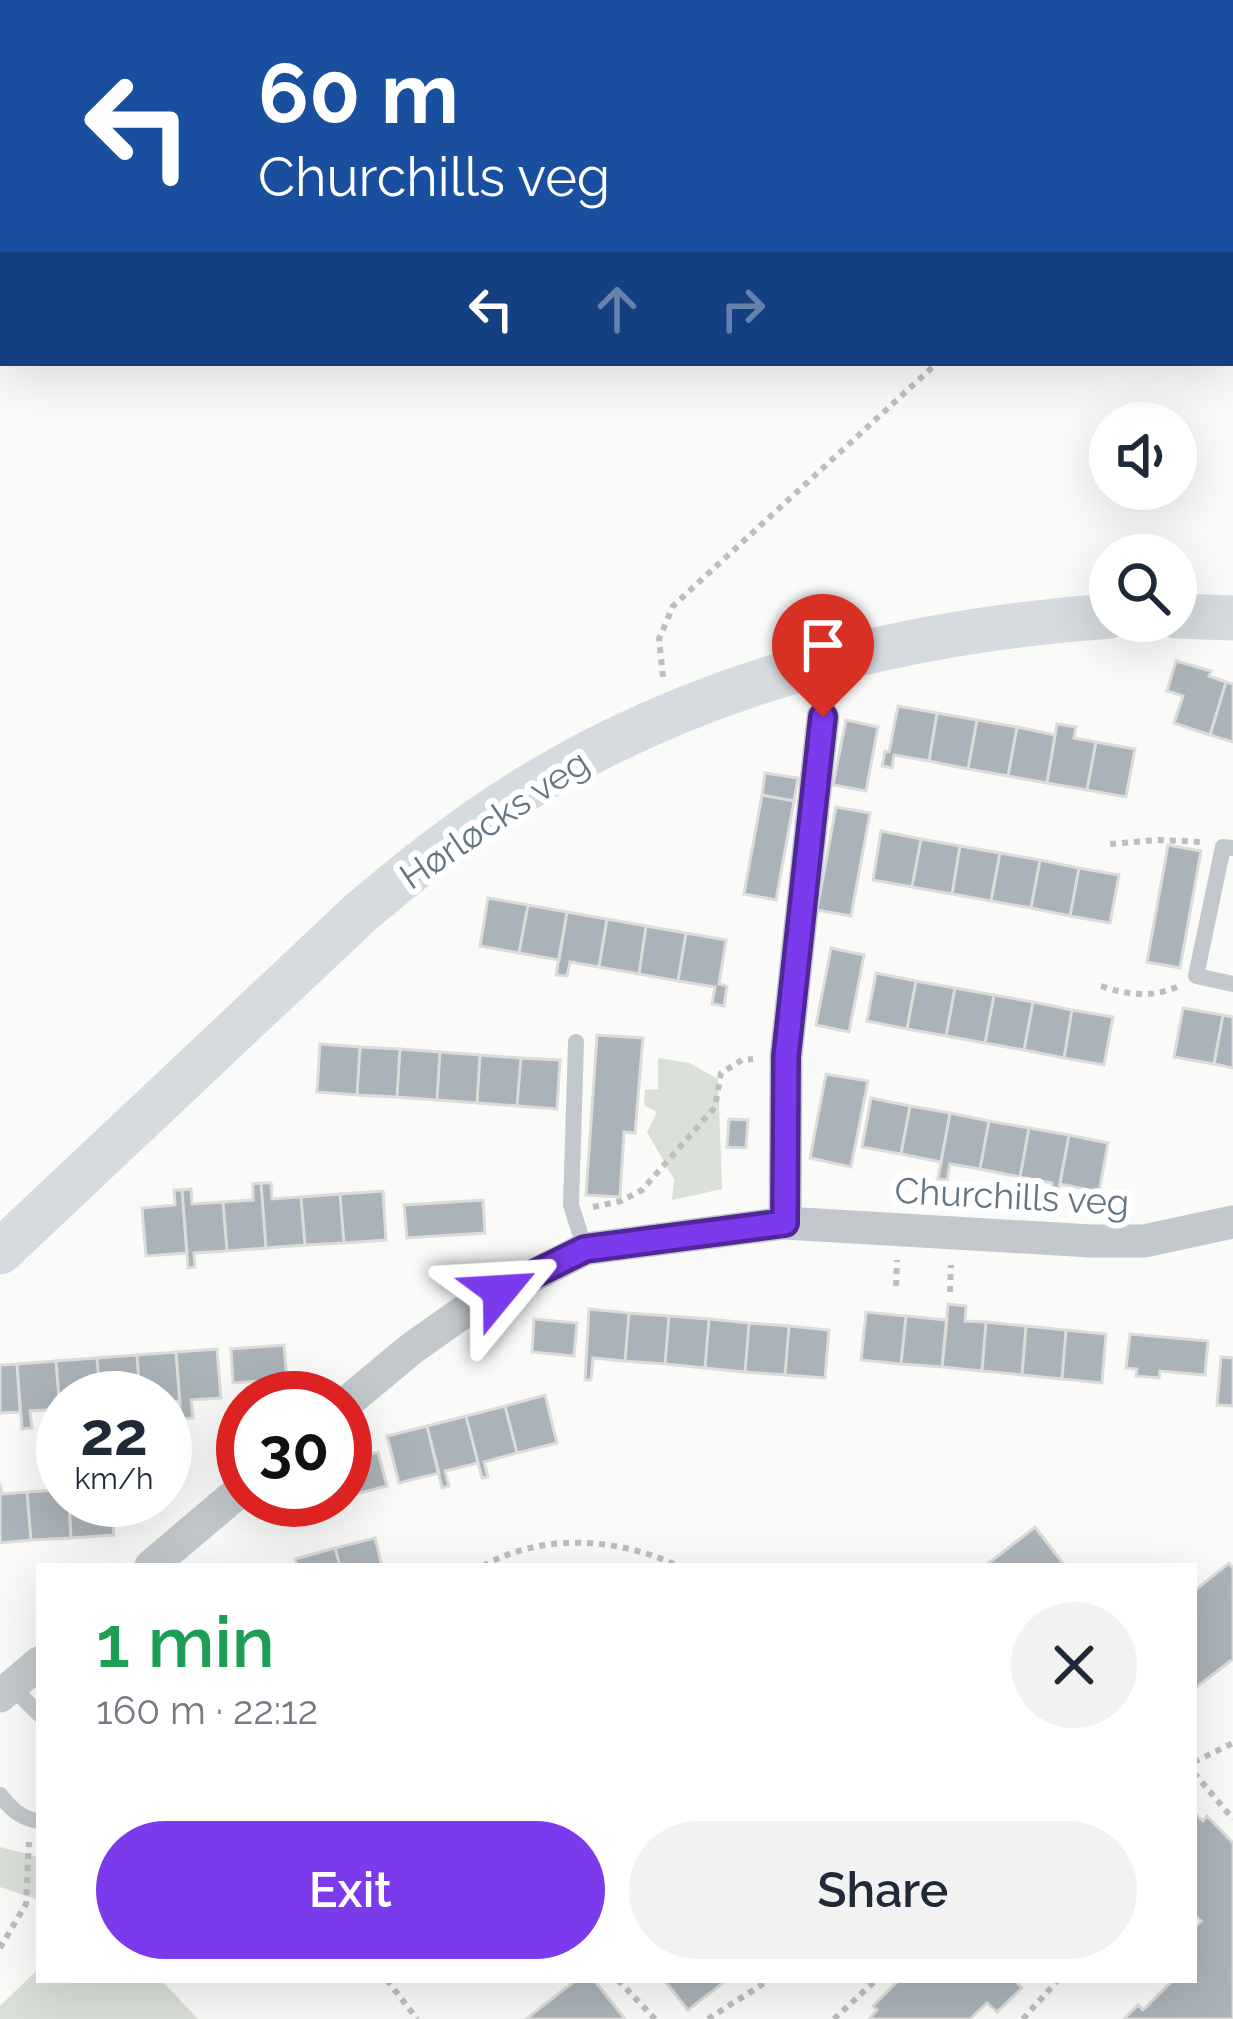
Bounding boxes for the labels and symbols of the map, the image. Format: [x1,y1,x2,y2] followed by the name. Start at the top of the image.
[772,594,874,717] pin
[392,741,596,897] street label: Hørløcks veg
[894,1169,1130,1223] street label: Churchills veg
[437,1228,563,1354] position arrow
[216,1371,372,1527] speed limit sign: 30

